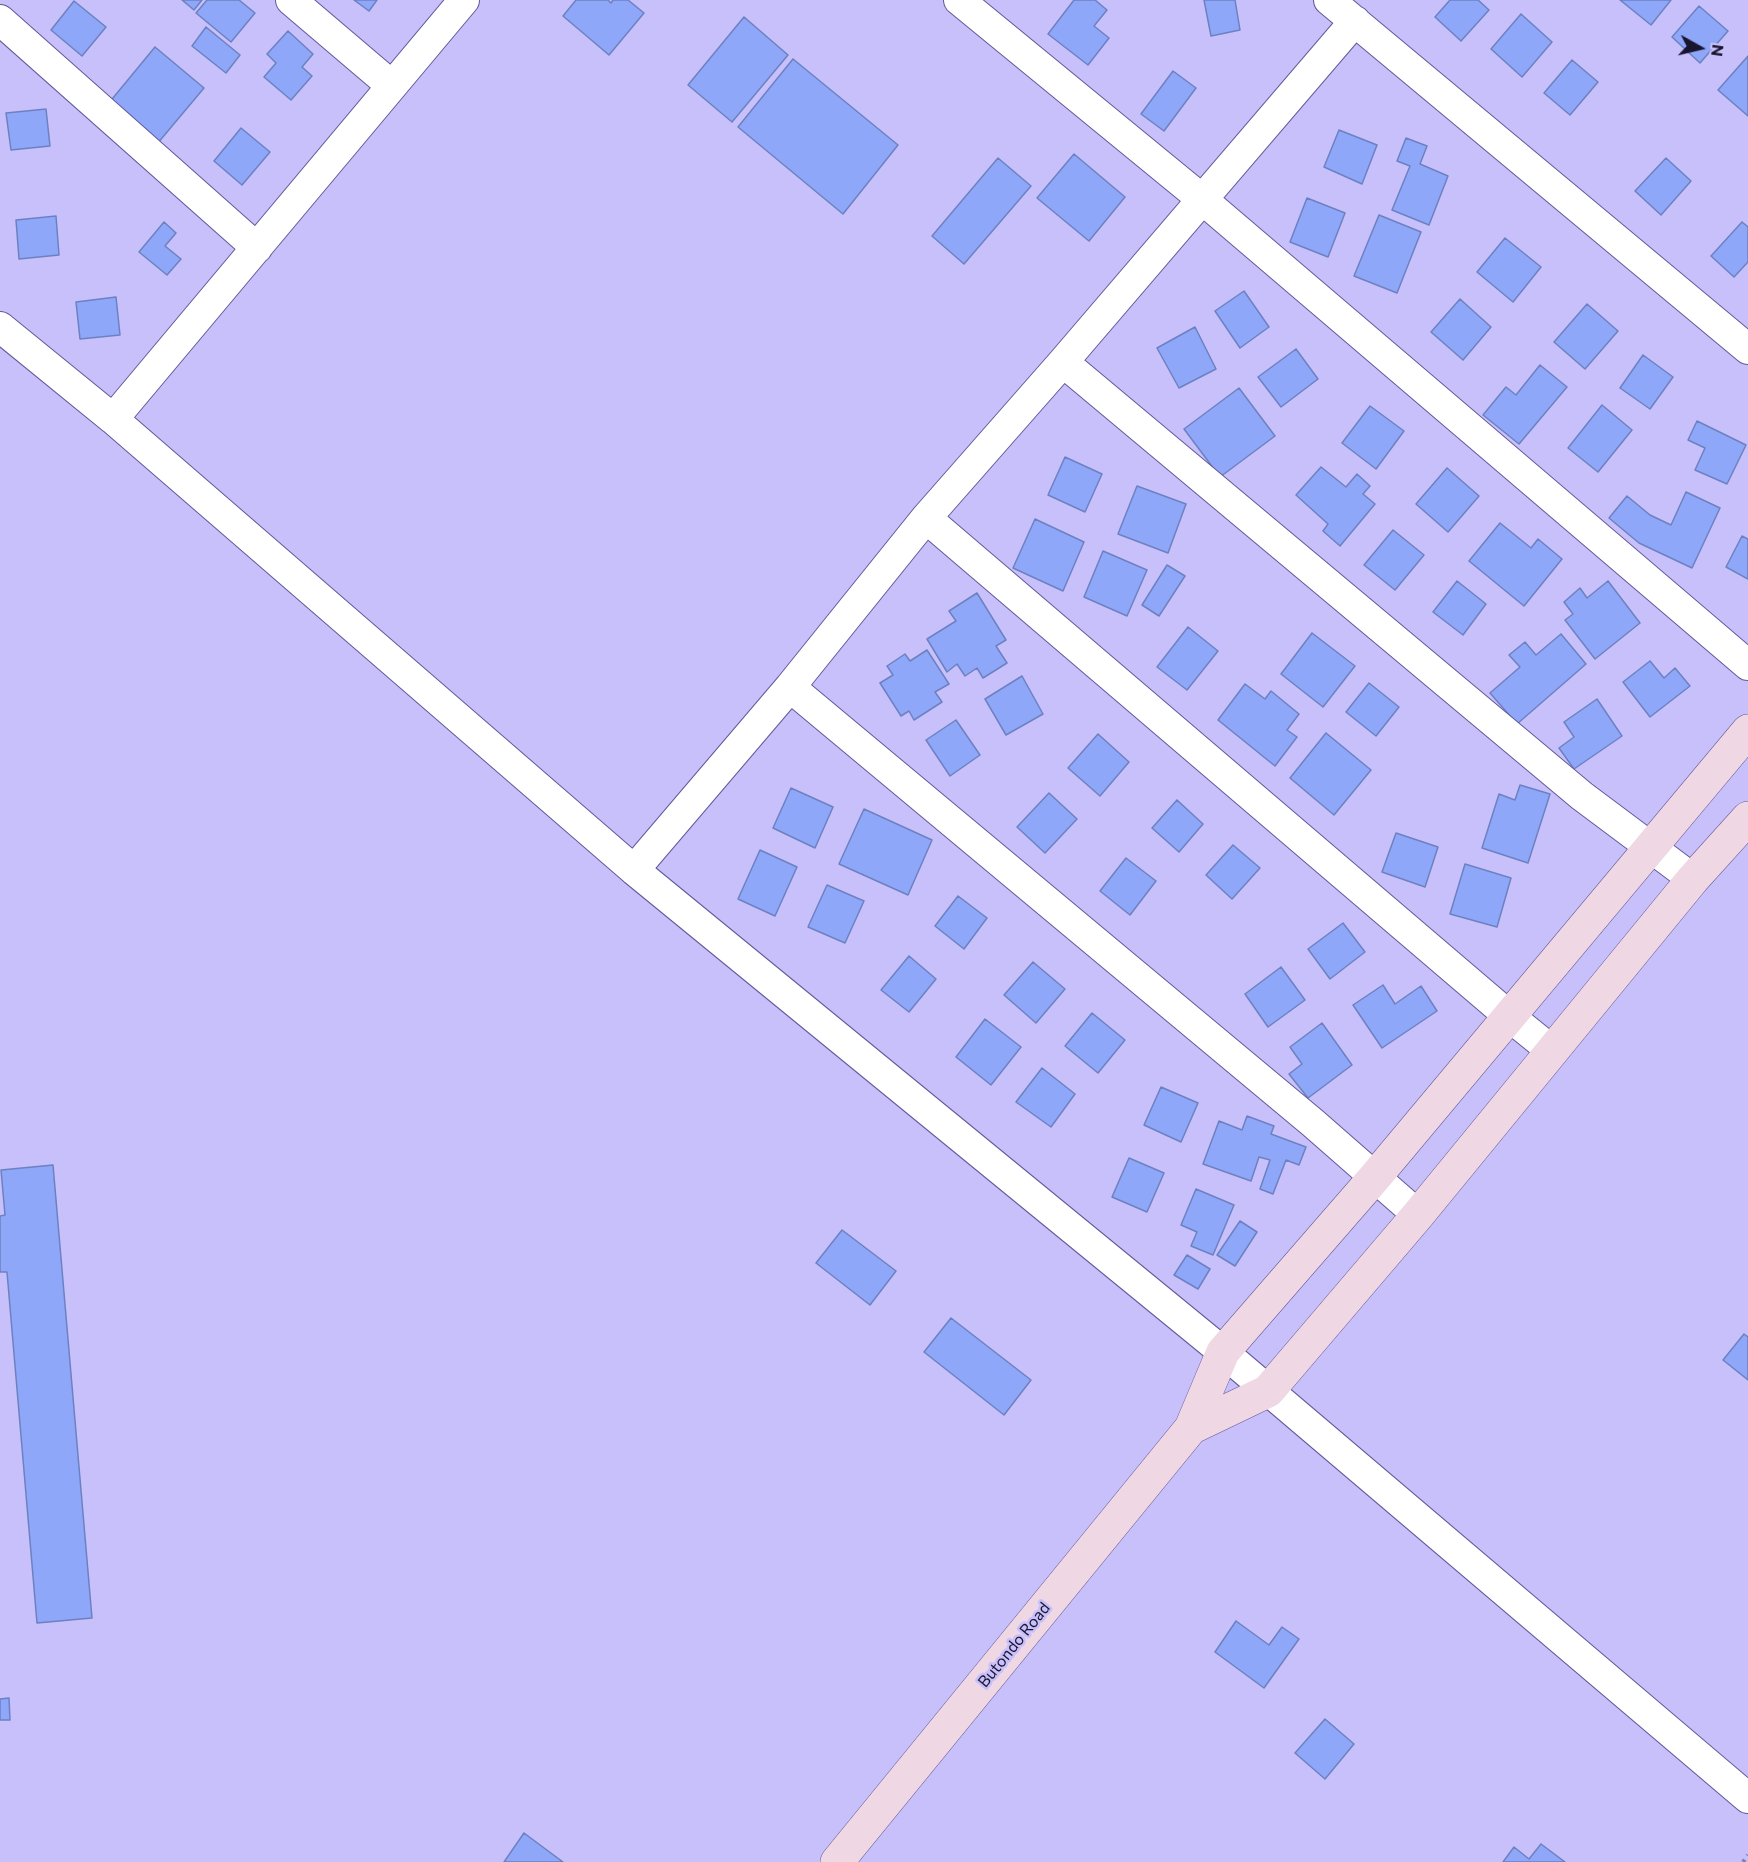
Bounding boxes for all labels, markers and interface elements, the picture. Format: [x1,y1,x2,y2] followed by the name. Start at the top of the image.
[1670,18,1730,78] north arrow
[1708,43,1729,58] text: N
[974,1599,1054,1691] street label: Butondo Road

